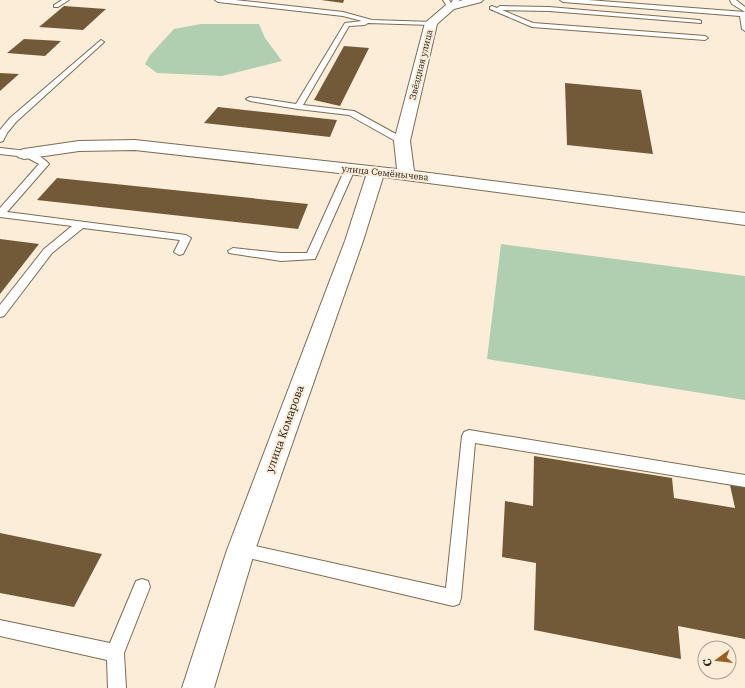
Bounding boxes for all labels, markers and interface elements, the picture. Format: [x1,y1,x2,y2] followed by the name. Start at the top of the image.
[407,29,435,101] street label: Звёздная улица
[341,163,429,183] street label: улица Семёнычева
[263,384,307,474] street label: улица Комарова
[697,640,737,680] north arrow
[700,657,715,668] text: С

